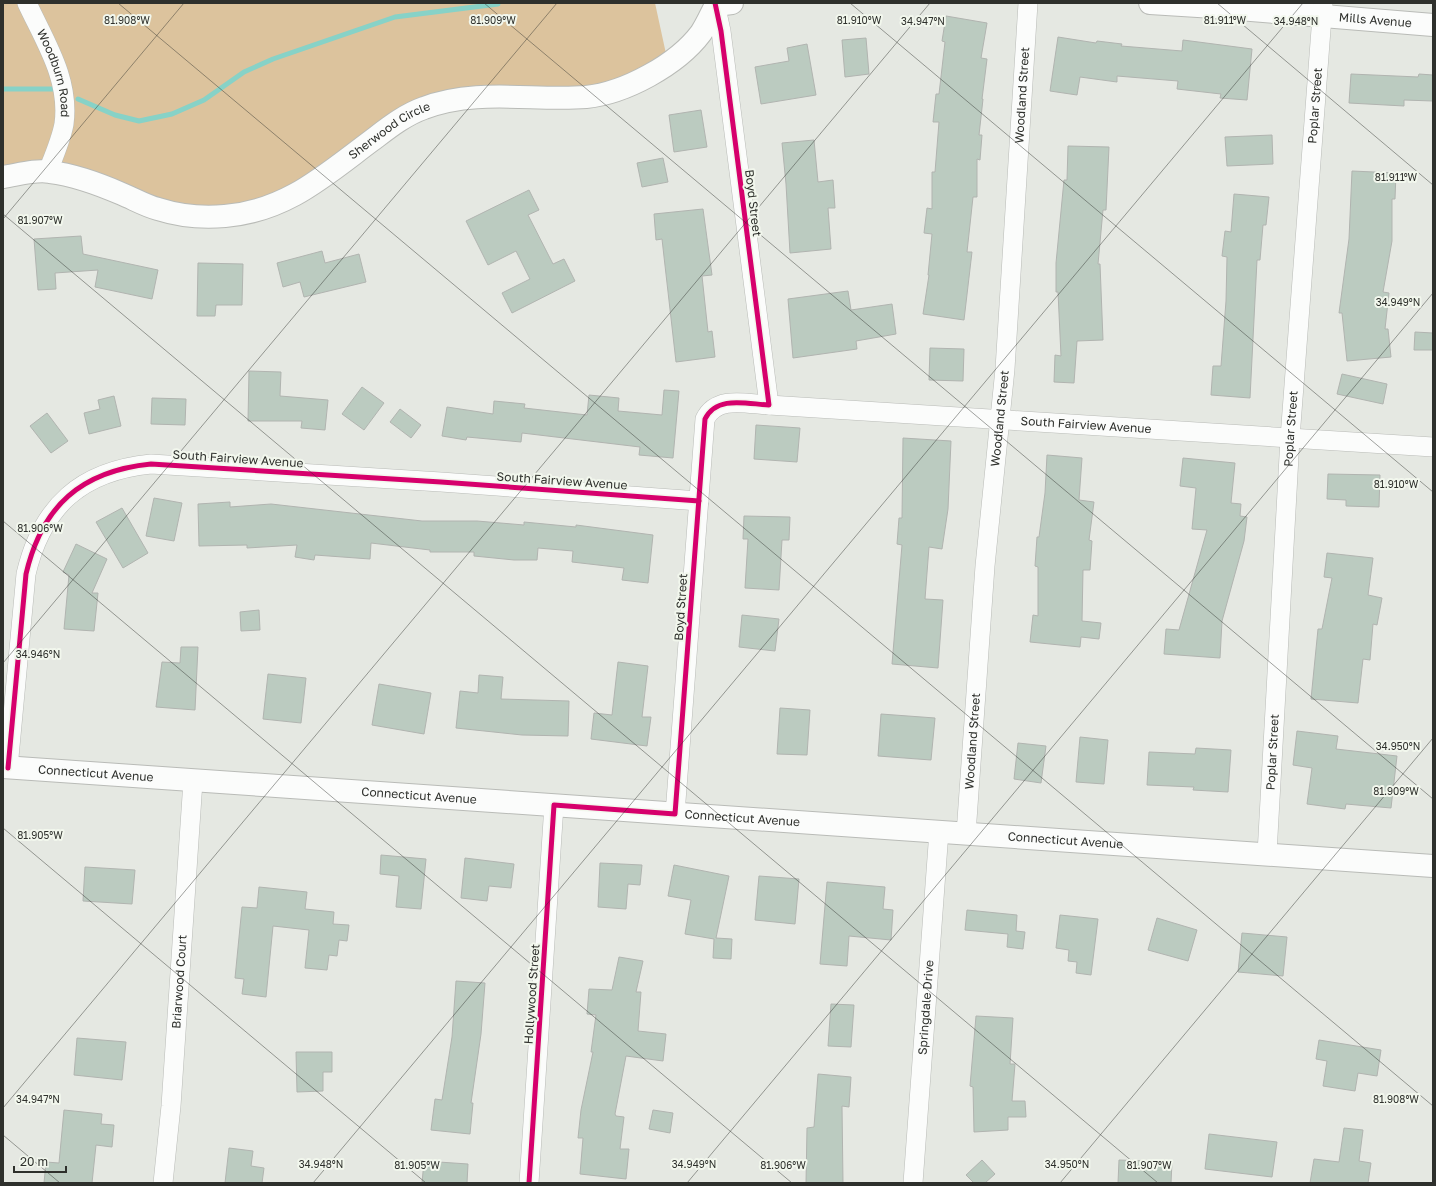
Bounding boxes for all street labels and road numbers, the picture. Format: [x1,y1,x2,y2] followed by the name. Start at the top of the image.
[1338,9,1412,30] street label: Mills Avenue
[34,26,73,118] street label: Woodburn Road
[1011,46,1032,144] street label: Woodland Street
[1304,67,1325,144] street label: Poplar Street
[345,98,432,162] street label: Sherwood Circle
[742,169,765,237] street label: Boyd Street
[987,369,1012,467] street label: Woodland Street
[1280,390,1301,467] street label: Poplar Street
[1020,413,1152,436] street label: South Fairview Avenue
[172,446,304,471] street label: South Fairview Avenue
[496,468,628,493] street label: South Fairview Avenue
[671,573,690,641] street label: Boyd Street
[961,692,983,790] street label: Woodland Street
[1263,713,1282,791] street label: Poplar Street
[38,761,154,784] street label: Connecticut Avenue
[361,784,477,807] street label: Connecticut Avenue
[684,806,801,829] street label: Connecticut Avenue
[1007,829,1124,852] street label: Connecticut Avenue
[168,934,190,1029] street label: Briarwood Court
[521,943,543,1045] street label: Hollywood Street
[914,959,936,1056] street label: Springdale Drive

